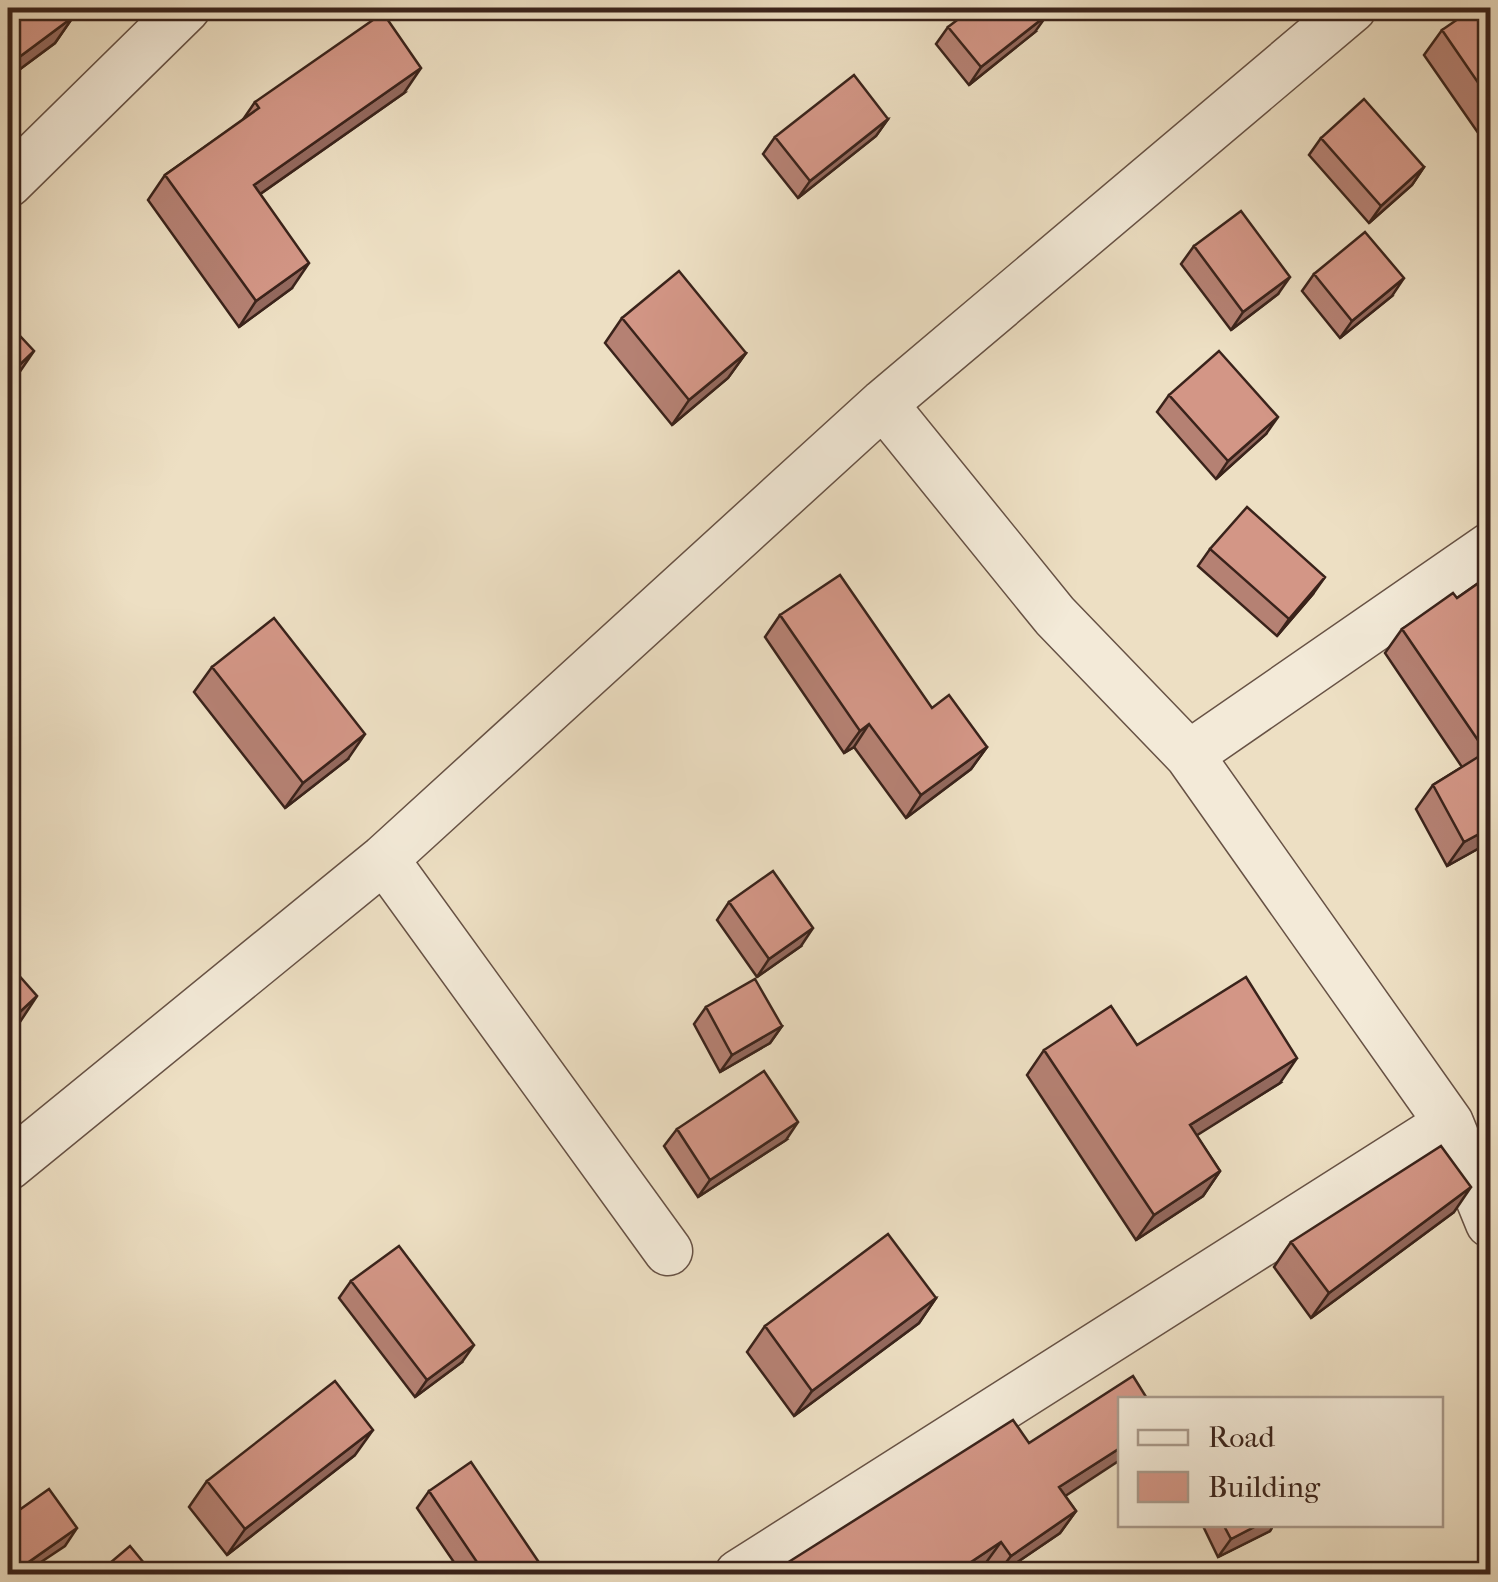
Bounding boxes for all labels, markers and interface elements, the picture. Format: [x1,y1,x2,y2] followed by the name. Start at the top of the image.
[1118,1397,1443,1527] legend
[1208,1420,1275,1455] text: Road
[1208,1470,1321,1505] text: Building

